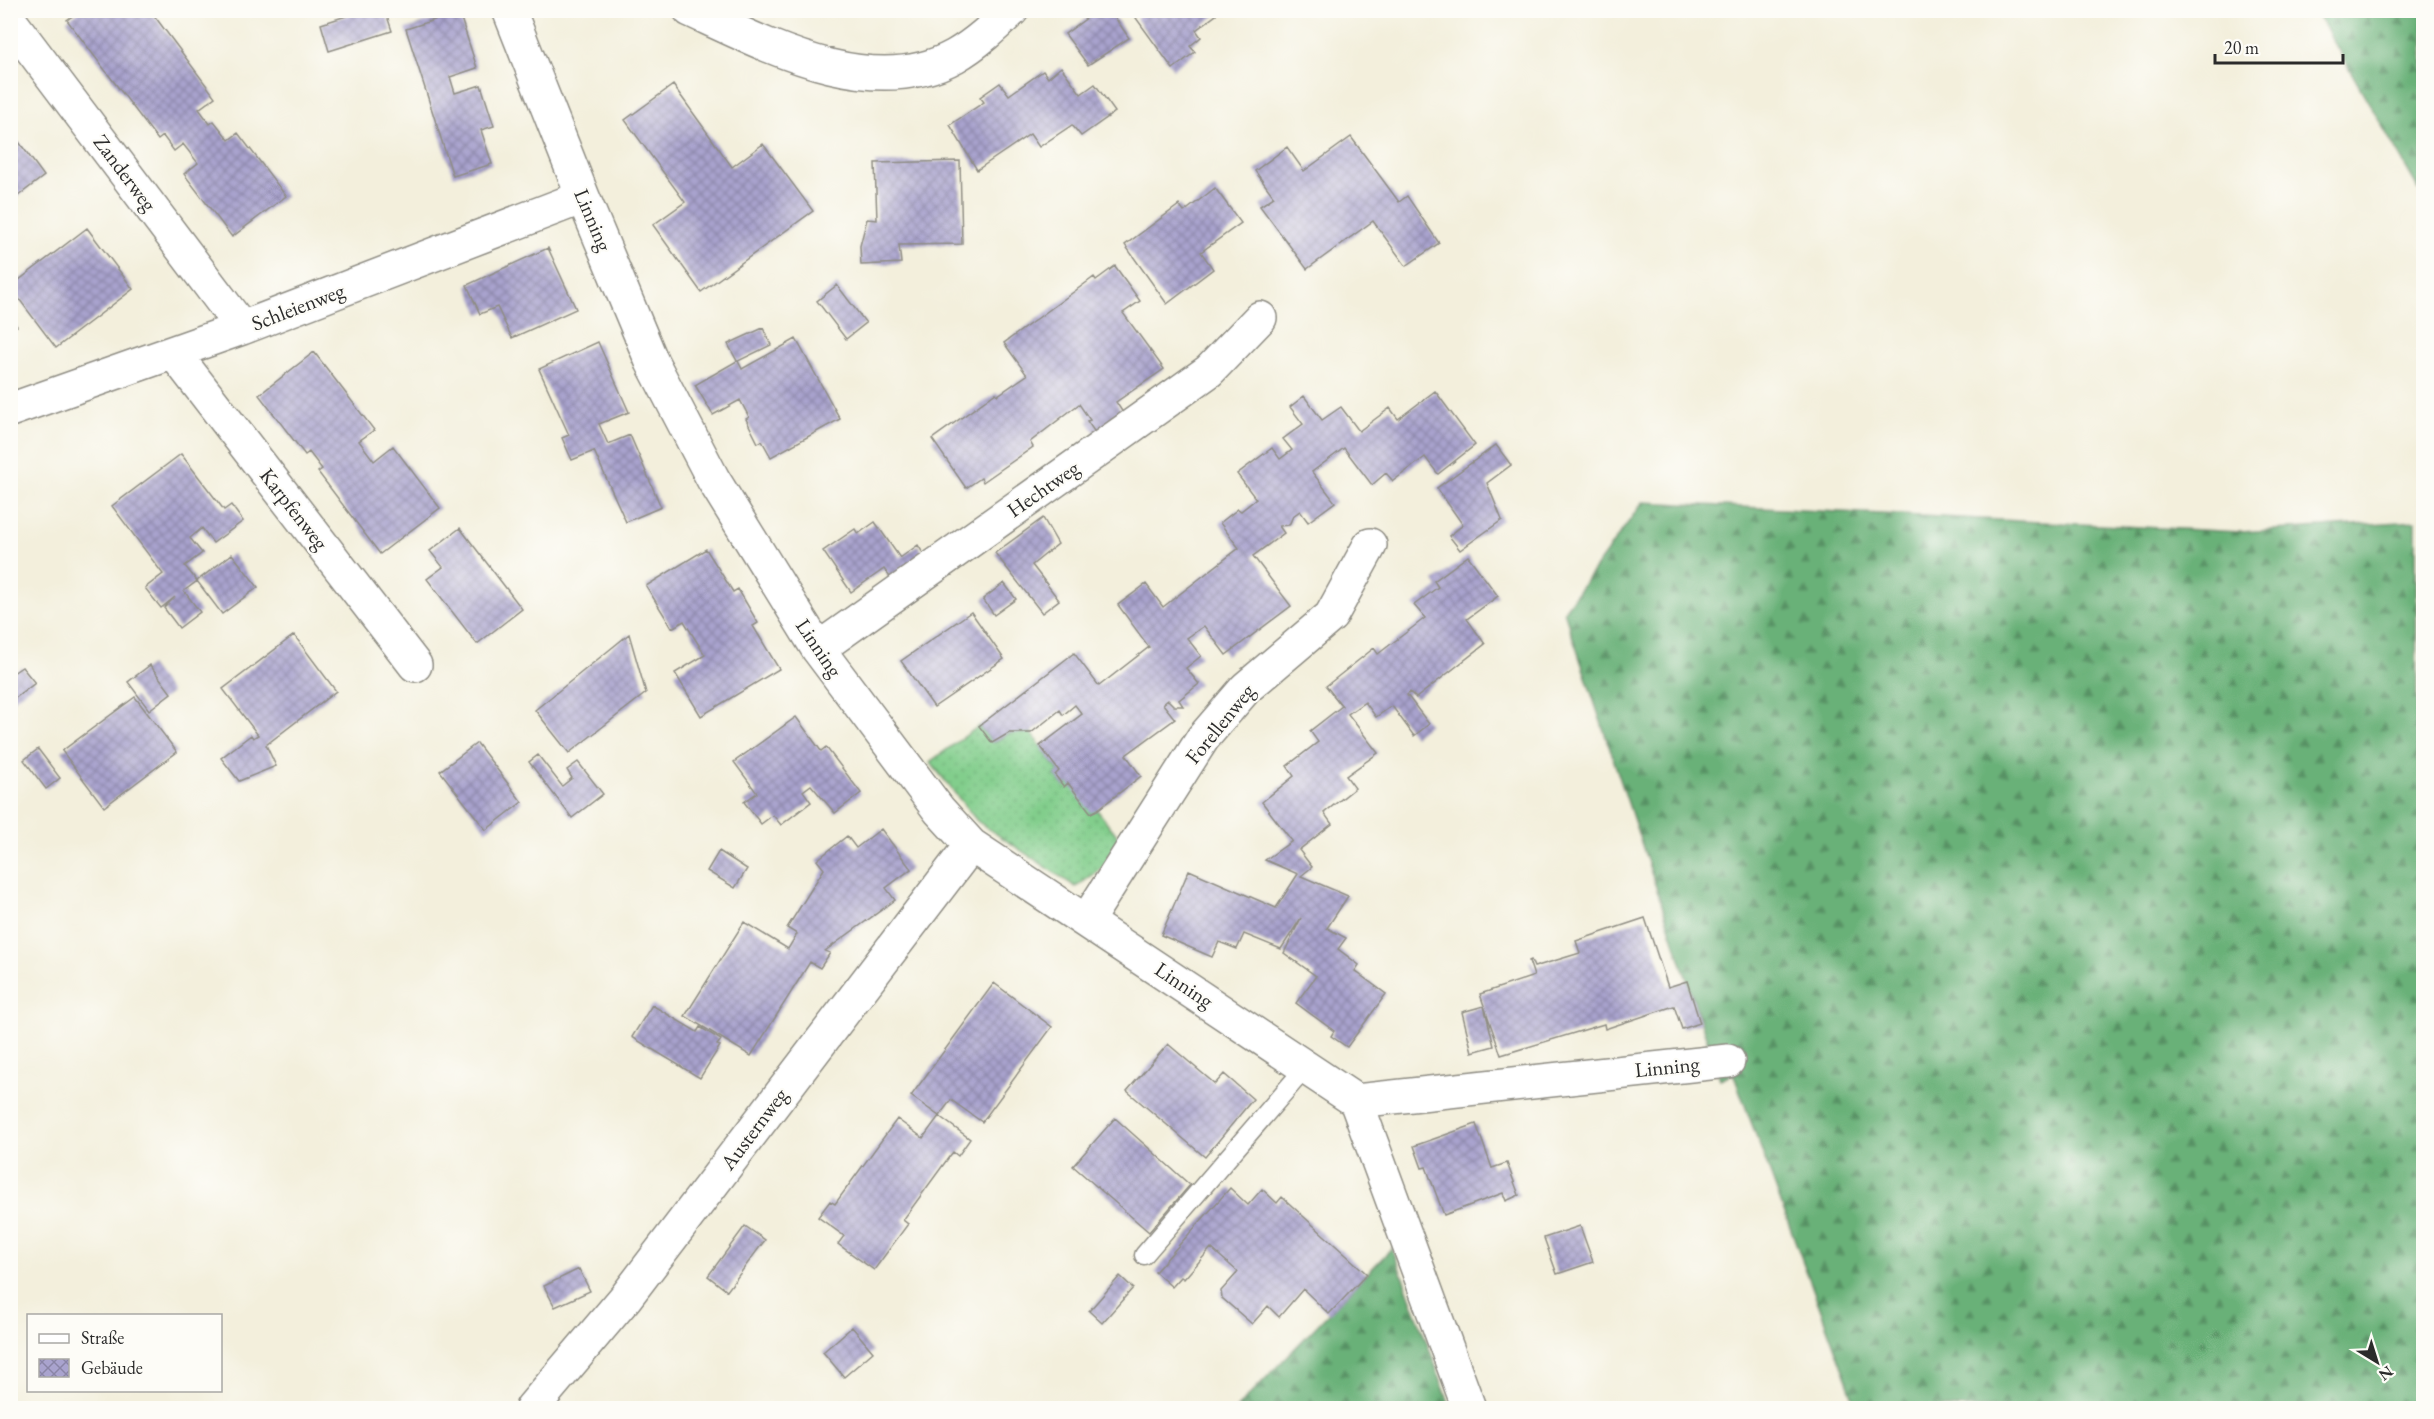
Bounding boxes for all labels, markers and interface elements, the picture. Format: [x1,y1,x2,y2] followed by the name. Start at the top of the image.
[2215,27,2342,65] scale bar
[2224,36,2259,59] text: 20 m
[88,129,164,217] street label: Zanderweg
[568,185,619,256] street label: Linning
[247,276,349,337] street label: Schleienweg
[1001,453,1085,523] street label: Hechtweg
[254,462,335,556] street label: Karpfenweg
[790,613,849,683] street label: Linning
[1179,677,1261,769] street label: Forellenweg
[1150,955,1219,1014] street label: Linning
[1633,1050,1702,1083] street label: Linning
[713,1082,794,1176] street label: Austernweg
[27,1314,222,1392] legend
[81,1326,124,1349] text: Straße
[2347,1332,2407,1392] north arrow
[81,1356,143,1379] text: Gebäude
[2374,1361,2397,1386] text: N

